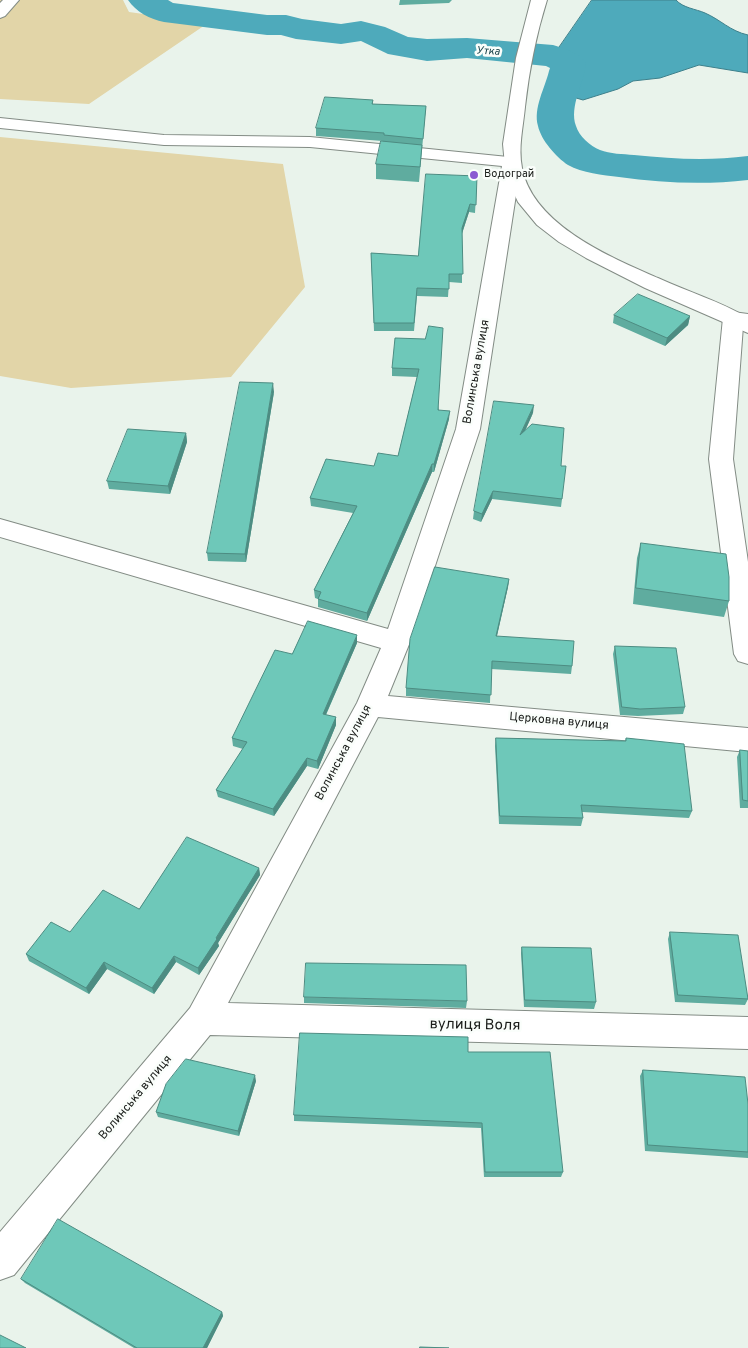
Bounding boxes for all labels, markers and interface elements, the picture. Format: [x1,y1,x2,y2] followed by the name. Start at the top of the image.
[476,45,500,59] water label: Утка
[484,168,534,182] place label: Водограй
[468,169,480,181] marker: Водограй
[461,319,493,425] street label: Волинська вулиця
[313,703,375,803] street label: Волинська вулиця
[509,710,609,734] street label: Церковна вулиця
[429,1016,521,1036] street label: вулиця Воля
[96,1053,176,1143] street label: Волинська вулиця

